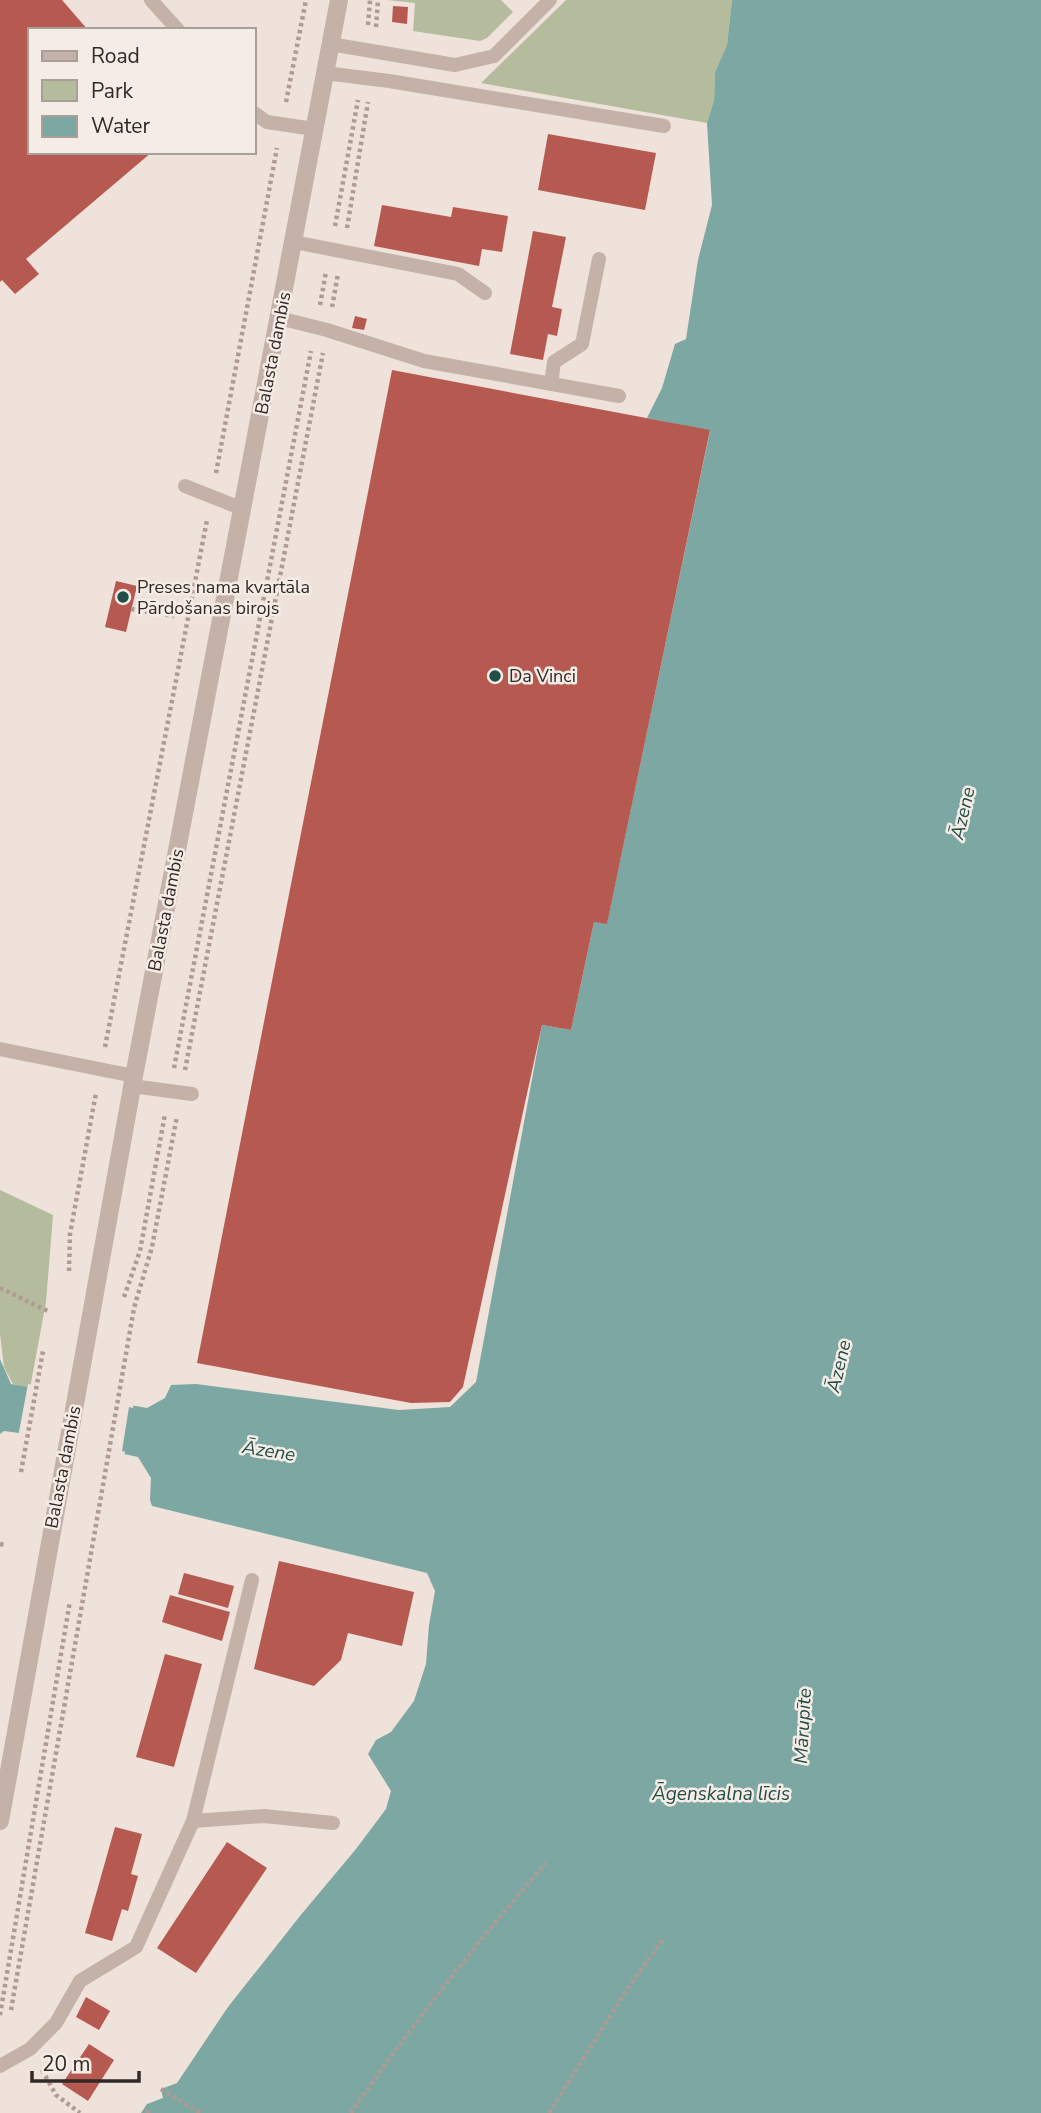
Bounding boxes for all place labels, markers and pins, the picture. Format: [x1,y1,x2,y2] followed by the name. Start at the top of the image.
[137,575,310,620] place label: Preses nama kvartāla Pārdošanas birojs
[115,589,131,605] marker: Preses nama kvartāla Pārdošanas birojs
[509,664,576,688] place label: Da Vinci
[487,668,503,684] marker: Da Vinci

